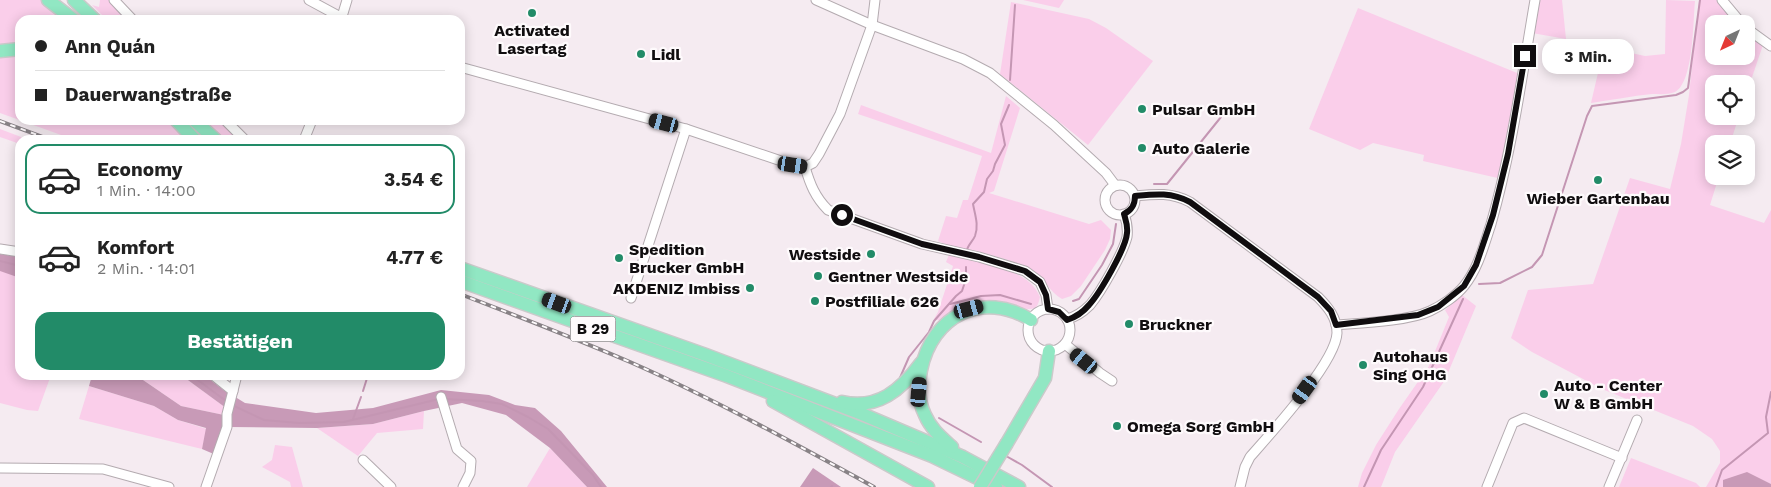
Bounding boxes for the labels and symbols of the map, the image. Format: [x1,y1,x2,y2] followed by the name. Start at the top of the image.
[526,7,538,19] marker: Activated Lasertag
[1705,15,1755,65] north arrow
[494,21,570,58] place label: Activated Lasertag
[1542,38,1635,74] callout: 3 Min.
[651,45,681,64] place label: Lidl
[1514,45,1536,67] route end
[635,48,647,60] marker: Lidl
[1152,100,1255,119] place label: Pulsar GmbH
[1136,103,1148,115] marker: Pulsar GmbH
[647,112,680,134] car
[1152,139,1250,158] place label: Auto Galerie
[1136,142,1148,154] marker: Auto Galerie
[777,155,808,175] car
[1592,174,1604,186] marker: Wieber Gartenbau
[1526,189,1670,208] place label: Wieber Gartenbau
[831,204,853,226] route start
[629,240,744,277] place label: Spedition Brucker GmbH
[789,245,861,264] place label: Westside
[865,248,877,260] marker: Westside
[613,252,625,264] marker: Spedition Brucker GmbH
[828,267,968,286] place label: Gentner Westside
[812,270,824,282] marker: Gentner Westside
[613,279,740,298] place label: AKDENIZ Imbiss
[744,282,756,294] marker: AKDENIZ Imbiss
[540,291,573,315] car
[825,292,939,311] place label: Postfiliale 626
[809,295,821,307] marker: Postfiliale 626
[952,298,985,320] car
[1139,315,1212,334] place label: Bruckner
[570,316,616,342] road number: B 29
[1123,318,1135,330] marker: Bruckner
[1067,346,1100,376] car
[1373,347,1448,384] place label: Autohaus Sing OHG
[1357,359,1369,371] marker: Autohaus Sing OHG
[1290,373,1319,407] car
[910,376,927,408] car
[1554,376,1662,413] place label: Auto - Center W & B GmbH
[1538,388,1550,400] marker: Auto - Center W & B GmbH
[1127,417,1274,436] place label: Omega Sorg GmbH
[1111,420,1123,432] marker: Omega Sorg GmbH

